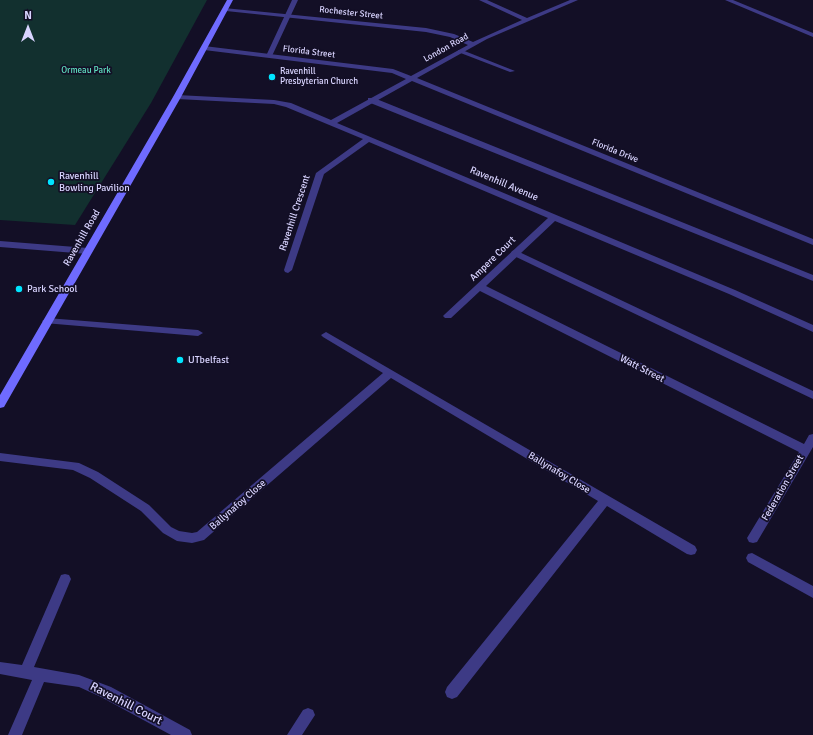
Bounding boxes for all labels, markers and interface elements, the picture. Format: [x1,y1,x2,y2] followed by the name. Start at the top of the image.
[319,4,383,22] street label: Rochester Street
[8,8,48,48] north arrow
[24,9,32,22] text: N
[422,31,470,65] street label: London Road
[282,43,336,61] street label: Florida Street
[61,66,111,76] park label: Ormeau Park
[280,67,358,88] place label: Ravenhill Presbyterian Church
[267,72,277,82] marker: Ravenhill Presbyterian Church
[590,137,640,165] street label: Florida Drive
[468,164,540,204] street label: Ravenhill Avenue
[59,170,130,194] place label: Ravenhill Bowling Pavilion
[277,173,313,253] street label: Ravenhill Crescent
[46,177,56,187] marker: Ravenhill Bowling Pavilion
[61,208,103,268] street label: Ravenhill Road
[468,234,518,284] street label: Ampere Court
[27,283,77,295] place label: Park School
[14,284,24,294] marker: Park School
[618,353,666,385] street label: Watt Street
[188,354,229,366] place label: UTbelfast
[175,355,185,365] marker: UTbelfast
[526,450,592,496] street label: Ballynafoy Close
[759,453,807,523] street label: Federation Street
[207,477,269,533] street label: Ballynafoy Close
[88,680,164,728] street label: Ravenhill Court

